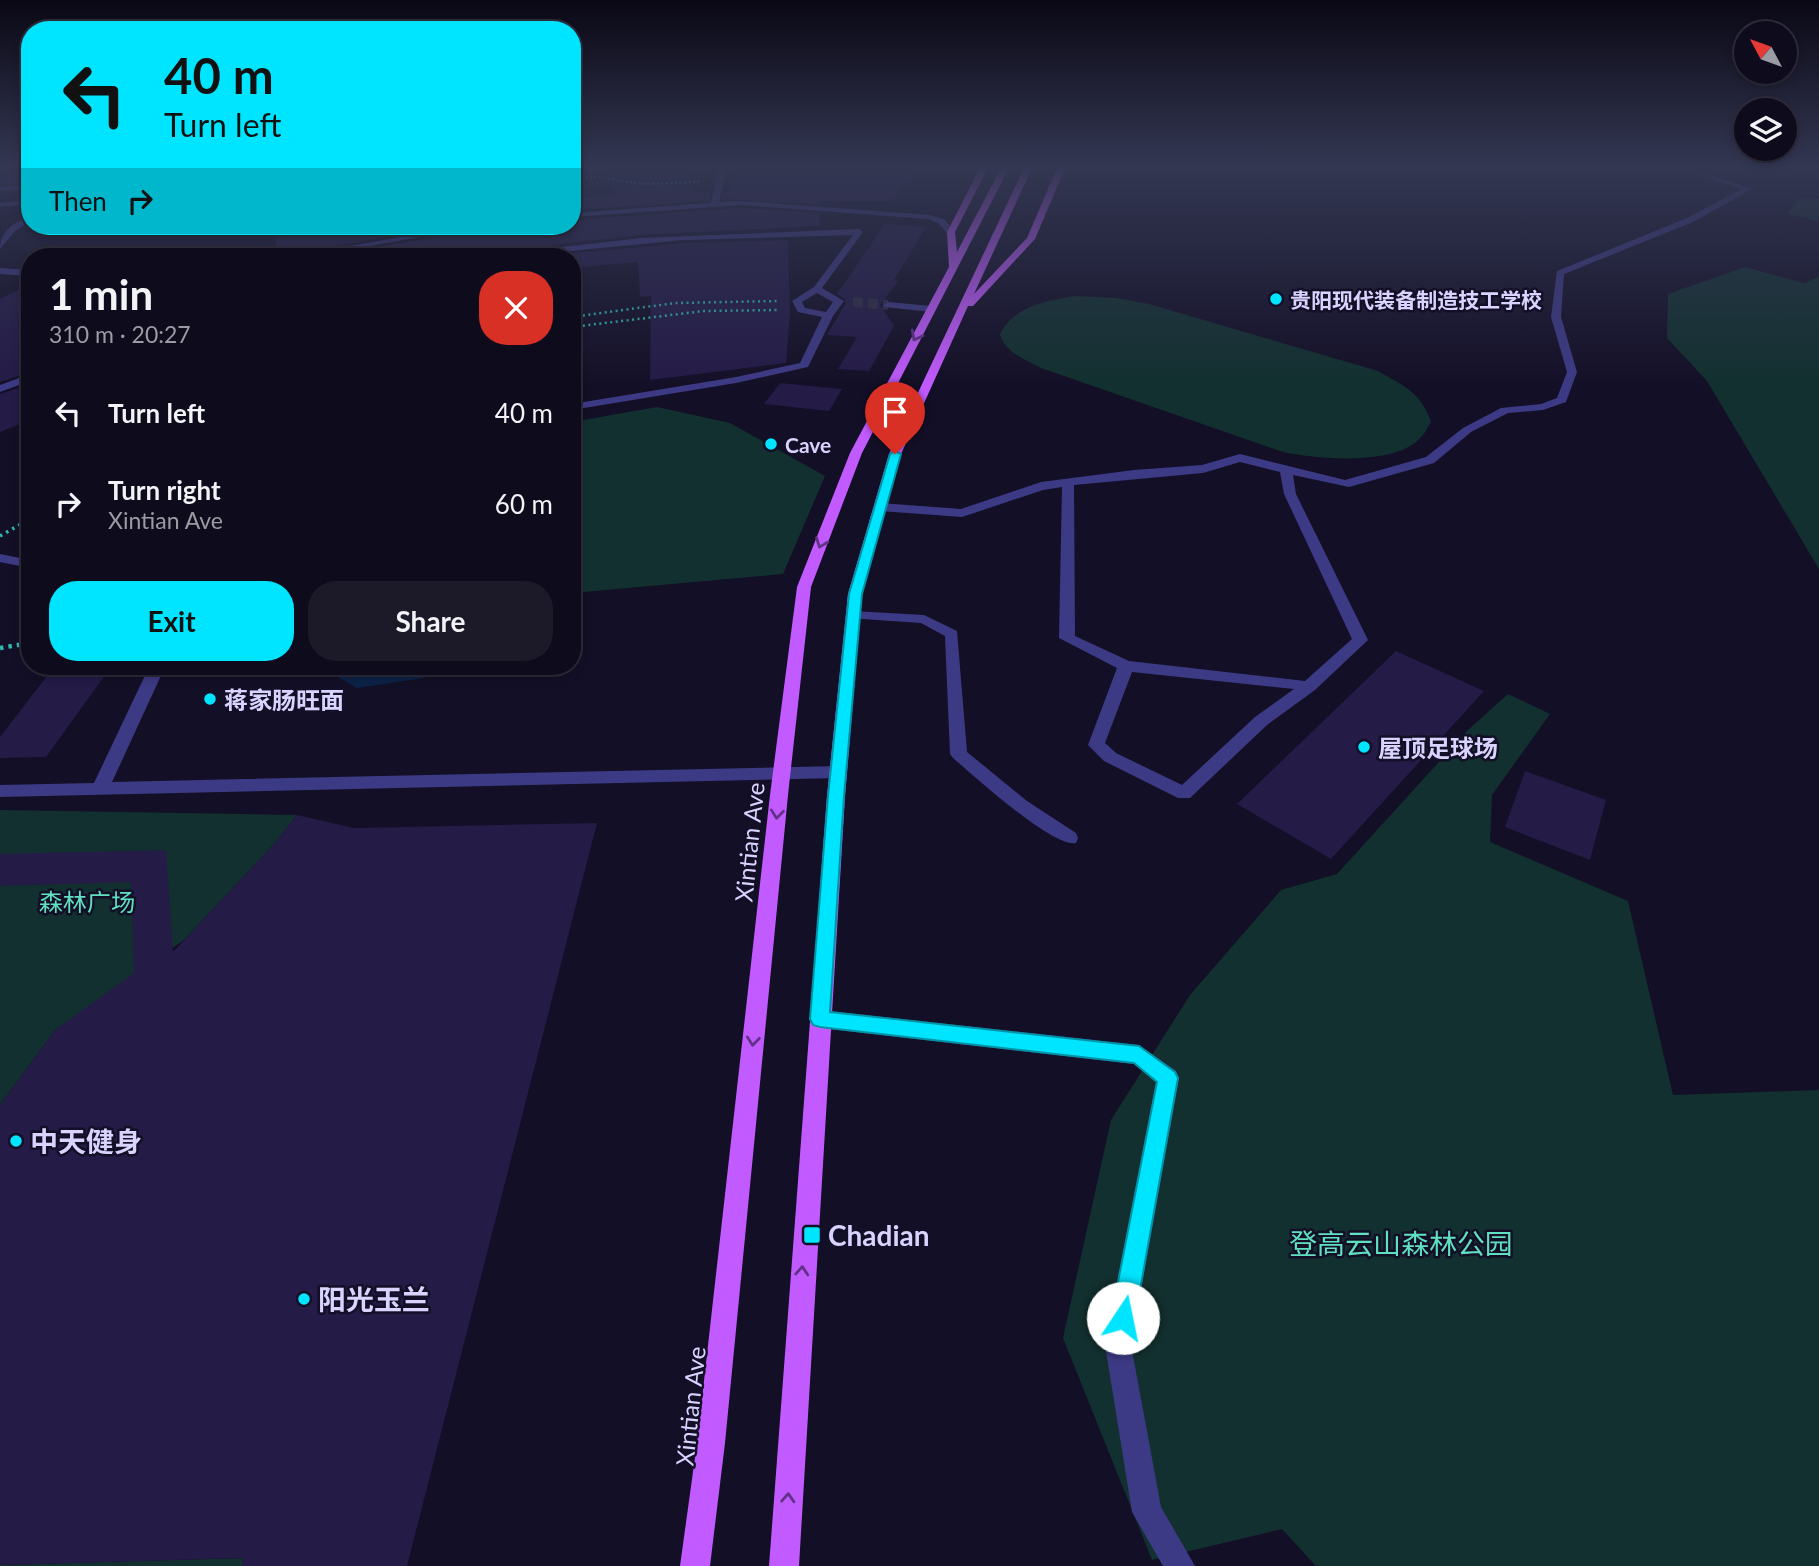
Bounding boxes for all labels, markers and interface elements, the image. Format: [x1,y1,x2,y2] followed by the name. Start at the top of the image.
[1734,21,1797,84] north arrow
[1734,21,1797,161] map controls
[164,46,274,104] text: 40 m
[49,49,140,140] icon: left
[1734,98,1797,161] button: layers
[164,105,281,144] text: Turn left
[121,182,159,220] icon: right
[49,185,107,217] text: Then
[49,269,153,319] text: 1 min
[479,271,553,345] button: close
[1290,287,1542,312] place label: 贵阳现代装备制造技工学校
[1268,291,1284,307] marker: 贵阳现代装备制造技工学校
[49,320,191,348] text: 310 m · 20:27
[911,329,925,342] one-way arrow
[865,382,925,454] pin
[876,393,914,431] icon: arrive
[49,394,87,432] icon: left
[108,397,205,429] text: Turn left
[495,397,553,429] text: 40 m
[785,432,831,457] place label: Cave
[763,436,779,452] marker: Cave
[108,474,221,506] text: Turn right
[49,485,87,523] icon: right
[495,488,553,520] text: 60 m
[108,506,223,534] text: Xintian Ave
[816,536,830,548] one-way arrow
[49,581,294,661] button: Exit
[308,581,553,661] button: Share
[224,685,344,714] place label: 蒋家肠旺面
[202,691,218,707] marker: 蒋家肠旺面
[1378,733,1498,762] place label: 屋顶足球场
[1356,739,1372,755] marker: 屋顶足球场
[728,781,770,903] street label: Xintian Ave
[769,809,784,820] one-way arrow
[39,887,135,916] park label: 森林广场
[746,1035,761,1046] one-way arrow
[30,1124,142,1158] place label: 中天健身
[8,1133,24,1149] marker: 中天健身
[828,1218,930,1252] place label: Chadian
[802,1225,822,1245] marker: Chadian
[1289,1226,1513,1260] park label: 登高云山森林公园
[795,1265,810,1276] one-way arrow
[1086,1281,1160,1355] position arrow
[318,1282,430,1316] place label: 阳光玉兰
[296,1291,312,1307] marker: 阳光玉兰
[669,1345,711,1467] street label: Xintian Ave
[780,1492,795,1503] one-way arrow

